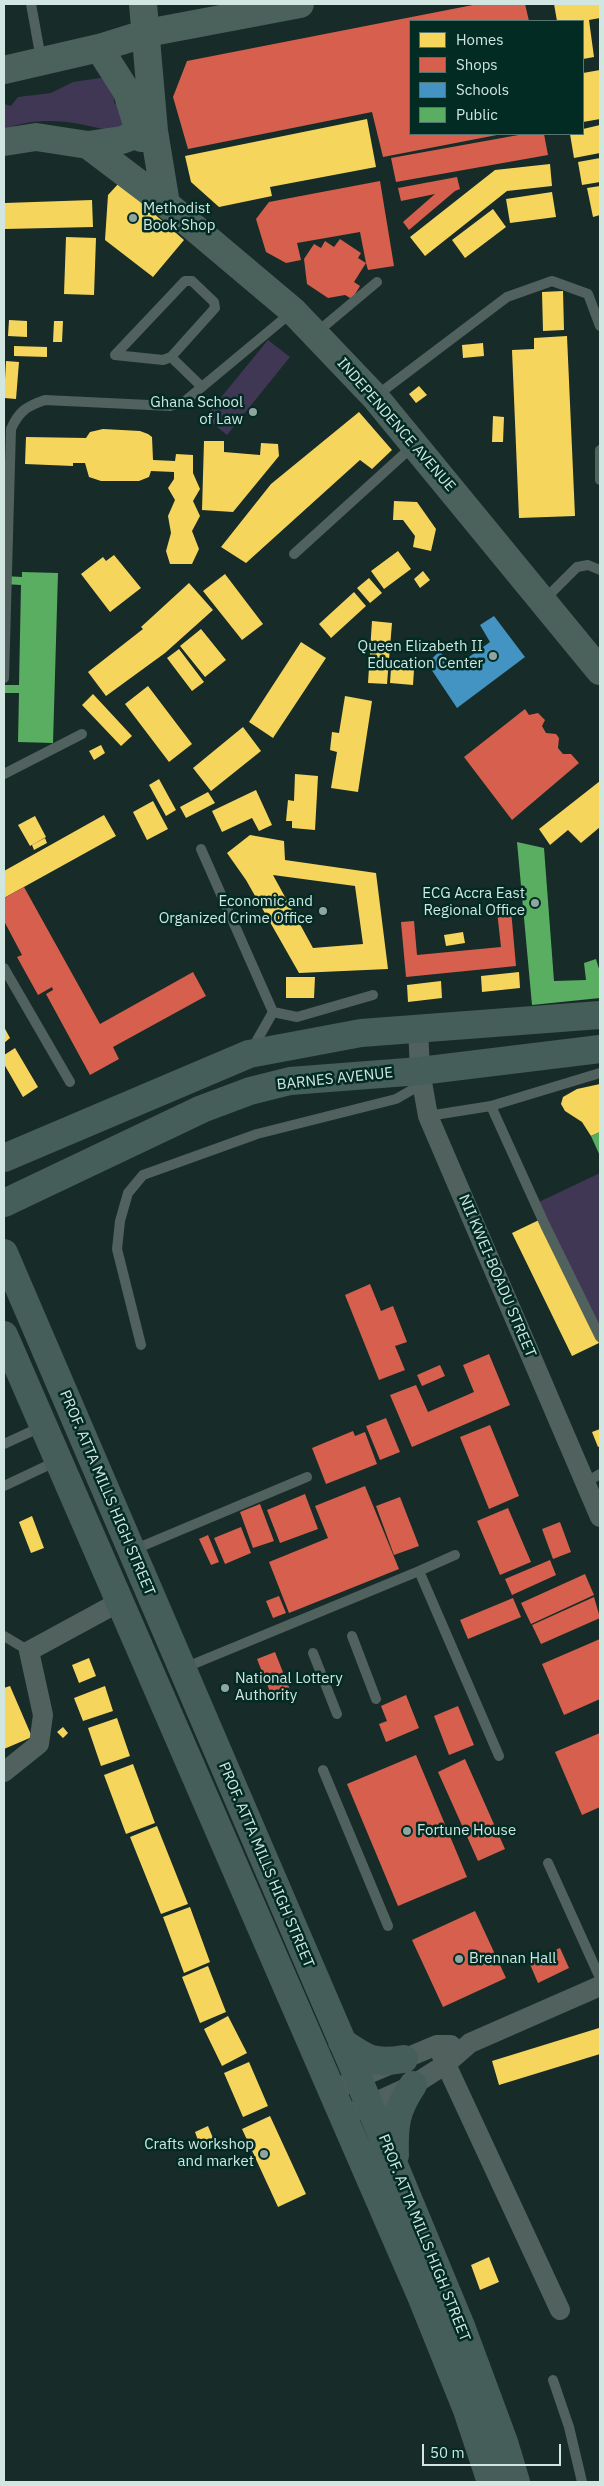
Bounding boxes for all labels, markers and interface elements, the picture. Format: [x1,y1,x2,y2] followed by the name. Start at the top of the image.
[409,20,584,135] legend
[456,30,504,49] text: Homes
[456,55,498,74] text: Shops
[456,80,509,99] text: Schools
[456,105,498,124] text: Public
[143,200,215,235] place label: Methodist Book Shop
[127,212,139,224] marker: Methodist Book Shop
[333,354,459,496] street label: INDEPENDENCE AVENUE
[150,394,243,429] place label: Ghana School of Law
[247,406,259,418] marker: Ghana School of Law
[358,638,483,673] place label: Queen Elizabeth II Education Center
[487,650,499,662] marker: Queen Elizabeth II Education Center
[422,885,525,920] place label: ECG Accra East Regional Office
[159,893,313,928] place label: Economic and Organized Crime Office
[529,897,541,909] marker: ECG Accra East Regional Office
[317,905,329,917] marker: Economic and Organized Crime Office
[276,1064,394,1094] street label: BARNES AVENUE
[454,1192,540,1360] street label: NII KWEI-BOADU STREET
[55,1387,159,1599] street label: PROF. ATTA MILLS HIGH STREET
[235,1670,343,1705] place label: National Lottery Authority
[219,1682,231,1694] marker: National Lottery Authority
[214,1759,318,1971] street label: PROF. ATTA MILLS HIGH STREET
[417,1822,516,1840] place label: Fortune House
[401,1825,413,1837] marker: Fortune House
[469,1950,556,1968] place label: Brennan Hall
[453,1953,465,1965] marker: Brennan Hall
[374,2132,474,2344] street label: PROF. ATTA MILLS HIGH STREET
[144,2136,254,2171] place label: Crafts workshop and market
[258,2148,270,2160] marker: Crafts workshop and market
[424,2434,563,2466] scale bar
[430,2443,465,2462] text: 50 m

